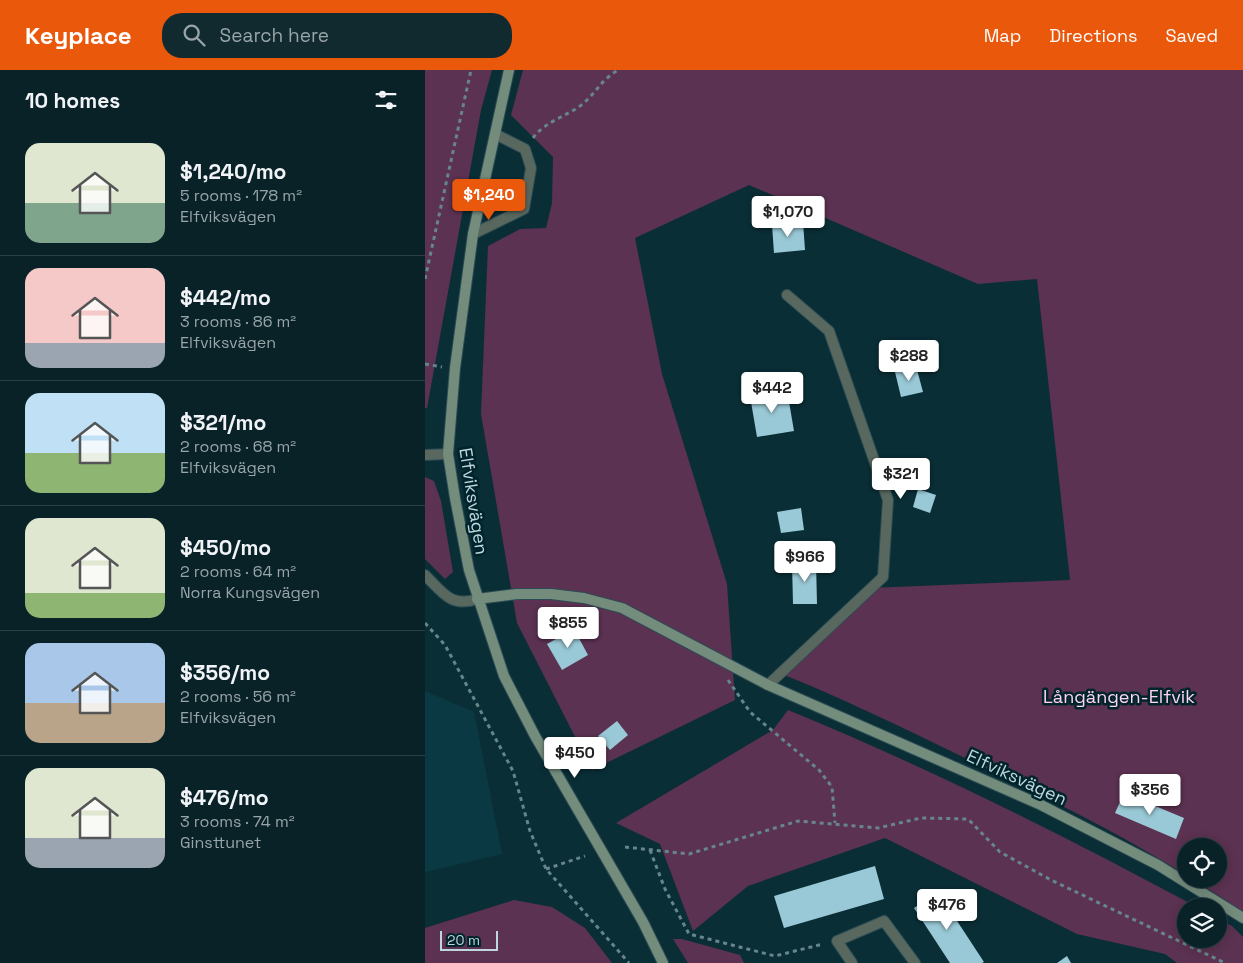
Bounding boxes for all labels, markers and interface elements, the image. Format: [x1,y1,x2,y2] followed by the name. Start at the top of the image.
[162,13,512,58] search box
[25,20,132,51] text: Keyplace
[180,21,208,49] icon: search
[220,23,329,48] text: Search here
[984,24,1021,47] text: Map
[1049,24,1138,47] text: Directions
[1166,24,1218,47] text: Saved
[372,86,400,114] icon: filters
[25,87,120,114] text: 10 homes
[180,158,286,185] text: $1,240/mo
[65,163,125,223] icon: home
[448,178,530,221] pin: $1,240
[463,184,515,205] text: $1,240
[180,185,302,206] text: 5 rooms · 178 m²
[747,196,829,238] pin: $1,070
[763,201,813,222] text: $1,070
[180,206,276,227] text: Elfviksvägen
[180,284,271,311] text: $442/mo
[65,288,125,348] icon: home
[180,311,296,332] text: 3 rooms · 86 m²
[180,332,276,353] text: Elfviksvägen
[879,340,939,382] pin: $288
[890,345,928,366] text: $288
[742,372,802,414] pin: $442
[752,377,792,398] text: $442
[180,409,266,436] text: $321/mo
[65,413,125,473] icon: home
[180,436,296,457] text: 2 rooms · 68 m²
[454,446,494,556] street label: Elfviksvägen
[180,457,276,478] text: Elfviksvägen
[871,458,931,500] pin: $321
[883,463,919,484] text: $321
[180,534,271,561] text: $450/mo
[65,538,125,598] icon: home
[775,540,835,583] pin: $966
[785,546,825,567] text: $966
[180,561,296,582] text: 2 rooms · 64 m²
[180,582,320,603] text: Norra Kungsvägen
[538,606,598,649] pin: $855
[549,612,587,633] text: $855
[180,659,270,686] text: $356/mo
[65,663,125,723] icon: home
[1043,685,1195,708] park label: Långängen-Elfvik
[180,686,296,707] text: 2 rooms · 56 m²
[180,707,276,728] text: Elfviksvägen
[545,736,605,779] pin: $450
[555,742,595,763] text: $450
[963,744,1071,810] street label: Elfviksvägen
[1120,774,1180,816] pin: $356
[1131,779,1169,800] text: $356
[180,784,269,811] text: $476/mo
[65,788,125,848] icon: home
[180,811,295,832] text: 3 rooms · 74 m²
[180,832,261,853] text: Ginsttunet
[1177,838,1227,948] map controls
[1177,838,1227,888] button: locate
[917,888,977,931] pin: $476
[928,894,966,915] text: $476
[1177,898,1227,948] button: layers
[440,928,497,951] scale bar
[447,931,480,949] text: 20 m

